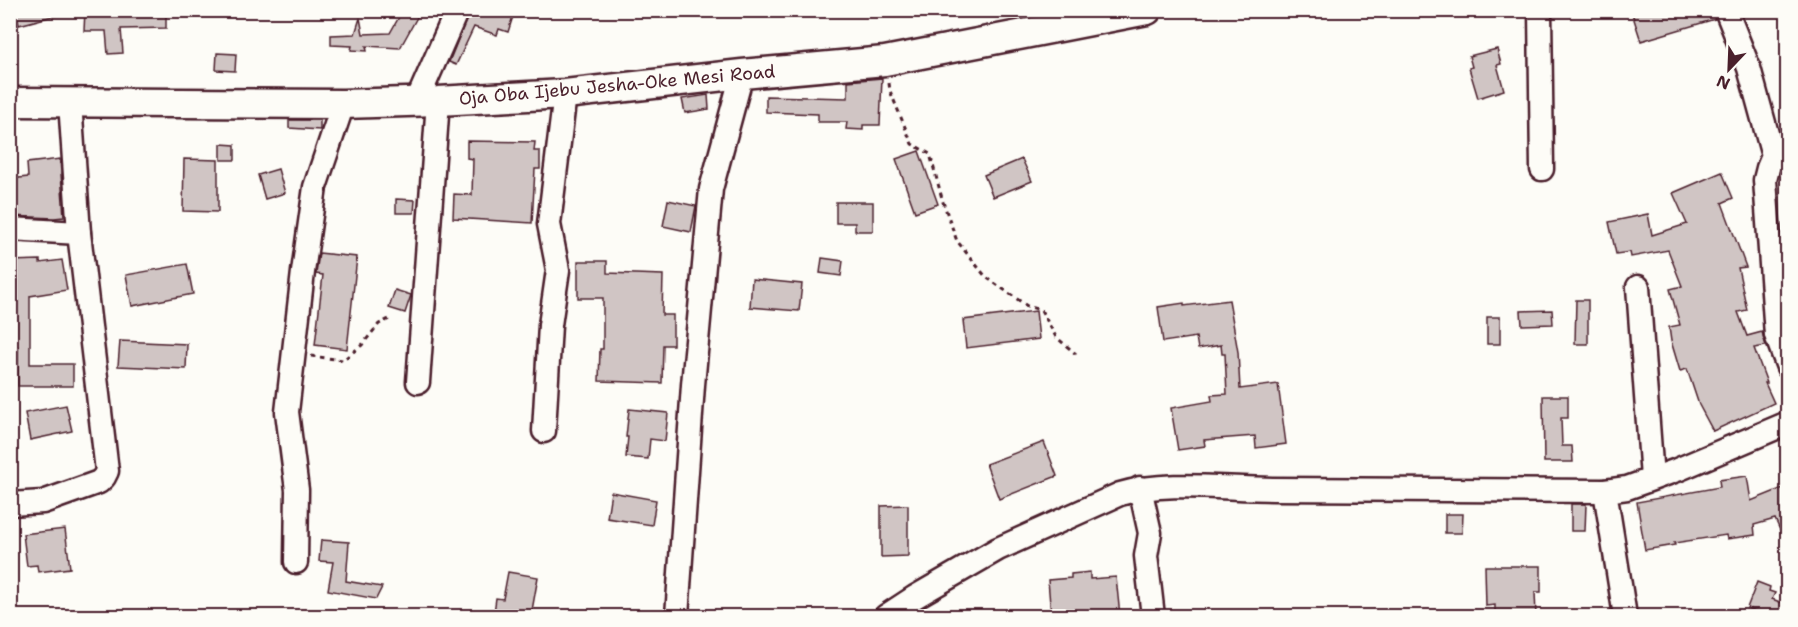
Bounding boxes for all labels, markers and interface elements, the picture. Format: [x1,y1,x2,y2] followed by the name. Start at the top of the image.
[1699,39,1759,99] north arrow
[458,59,776,111] street label: Oja Oba Ijebu Jesha-Oke Mesi Road
[1713,70,1733,94] text: N

